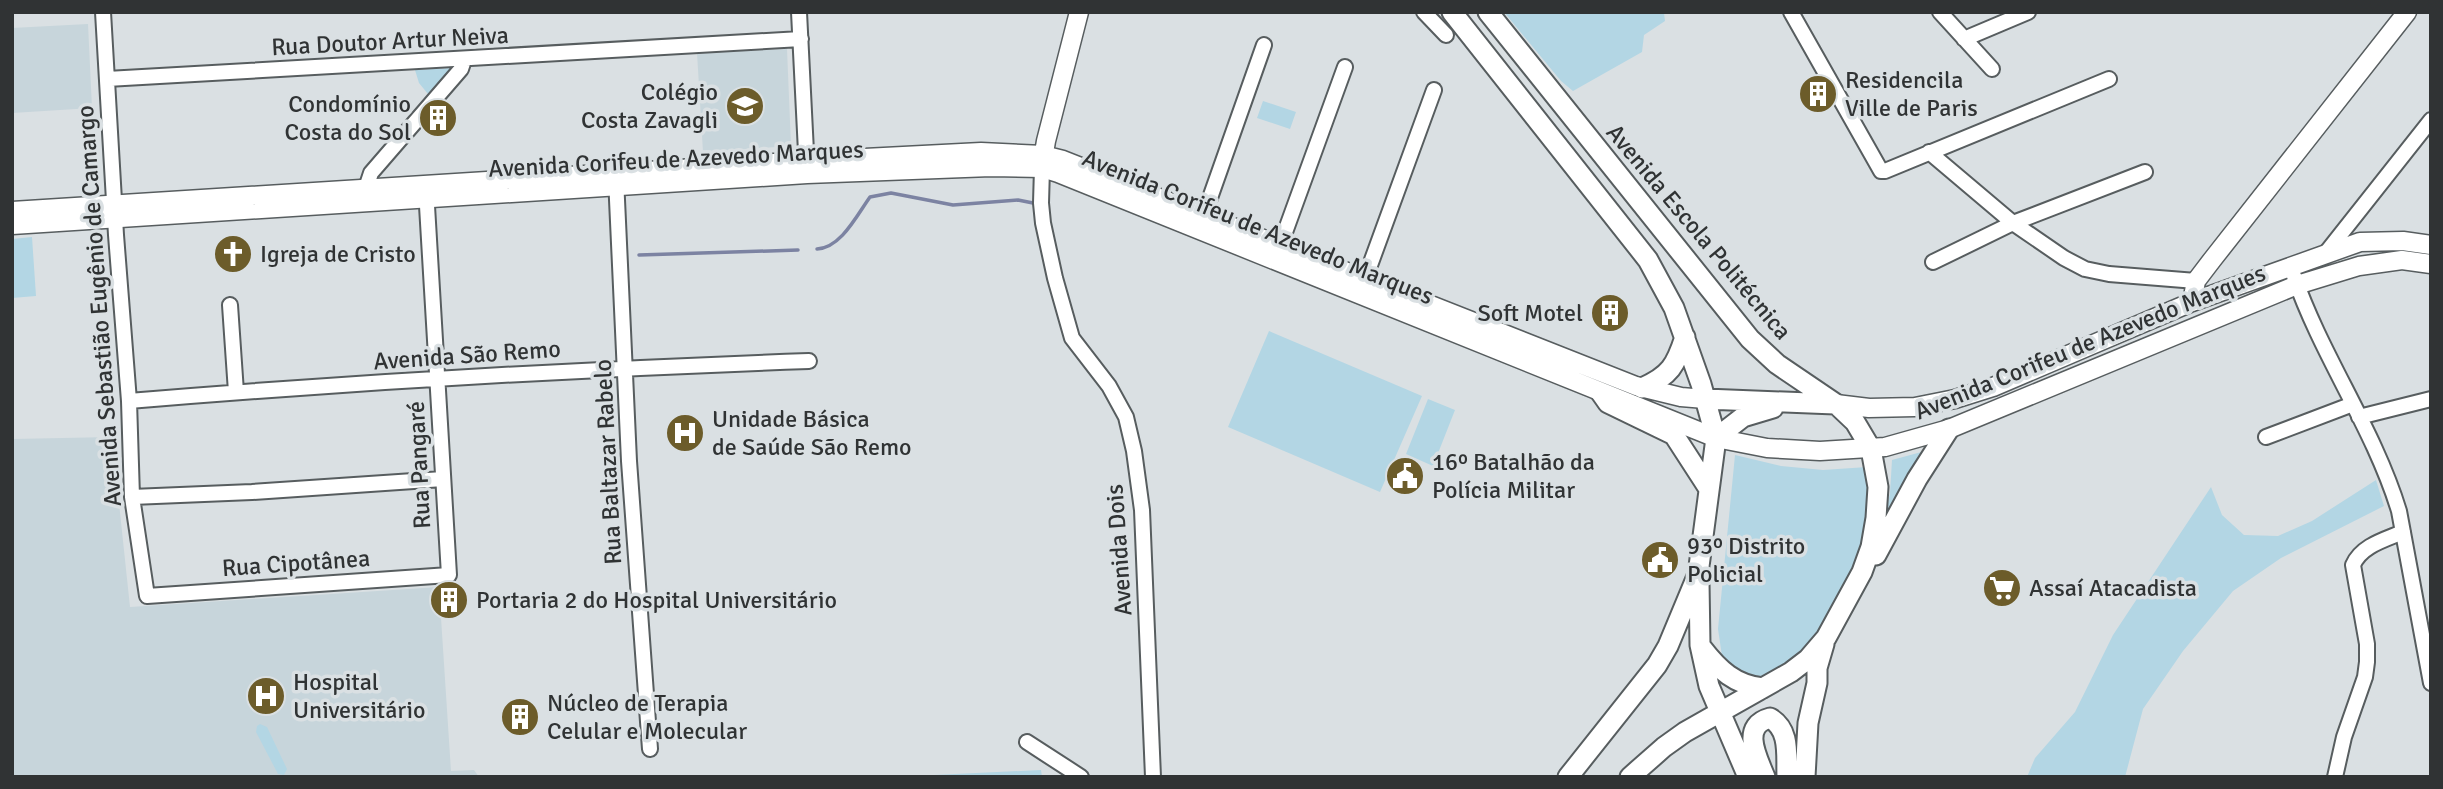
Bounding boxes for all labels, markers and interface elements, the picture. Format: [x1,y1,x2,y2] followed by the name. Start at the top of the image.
[271,20,509,62] street label: Rua Doutor Artur Neiva
[1845,65,1978,123] place label: Residencila Ville de Paris
[1797,73,1839,115] building icon: Residencila Ville de Paris
[581,77,718,135] place label: Colégio Costa Zavagli
[724,85,766,127] school or university icon: Colégio Costa Zavagli
[285,89,411,147] place label: Condomínio Costa do Sol
[417,97,459,139] building icon: Condomínio Costa do Sol
[70,104,128,508] street label: Avenida Sebastião Eugênio de Camargo
[1600,118,1798,346] street label: Avenida Escola Politécnica
[488,134,864,184] street label: Avenida Corifeu de Azevedo Marques
[1078,143,1438,311] street label: Avenida Corifeu de Azevedo Marques
[212,233,254,275] church icon: Igreja de Cristo
[260,239,416,269] place label: Igreja de Cristo
[1910,258,2270,426] street label: Avenida Corifeu de Azevedo Marques
[1589,292,1631,334] building icon: Soft Motel
[1478,298,1583,328] place label: Soft Motel
[372,333,562,377] street label: Avenida São Remo
[588,358,628,566] street label: Rua Baltazar Rabelo
[401,400,437,530] street label: Rua Pangaré
[712,404,912,462] place label: Unidade Básica de Saúde São Remo
[664,412,706,454] hospital icon: Unidade Básica de Saúde São Remo
[1432,447,1595,505] place label: 16º Batalhão da Polícia Militar
[1384,455,1426,497] public building icon: 16º Batalhão da Polícia Militar
[1099,483,1139,617] street label: Avenida Dois
[1687,531,1805,589] place label: 93º Distrito Policial
[1639,539,1681,581] public building icon: 93º Distrito Policial
[221,543,371,583] street label: Rua Cipotânea
[1981,567,2023,609] supermarket icon: Assaí Atacadista
[2029,573,2197,603] place label: Assaí Atacadista
[428,579,470,621] building icon: Portaria 2 do Hospital Universitário
[476,585,837,615] place label: Portaria 2 do Hospital Universitário
[293,667,426,725] place label: Hospital Universitário
[245,675,287,717] hospital icon: Hospital Universitário
[547,688,747,746] place label: Núcleo de Terapia Celular e Molecular
[499,696,541,738] building icon: Núcleo de Terapia Celular e Molecular

